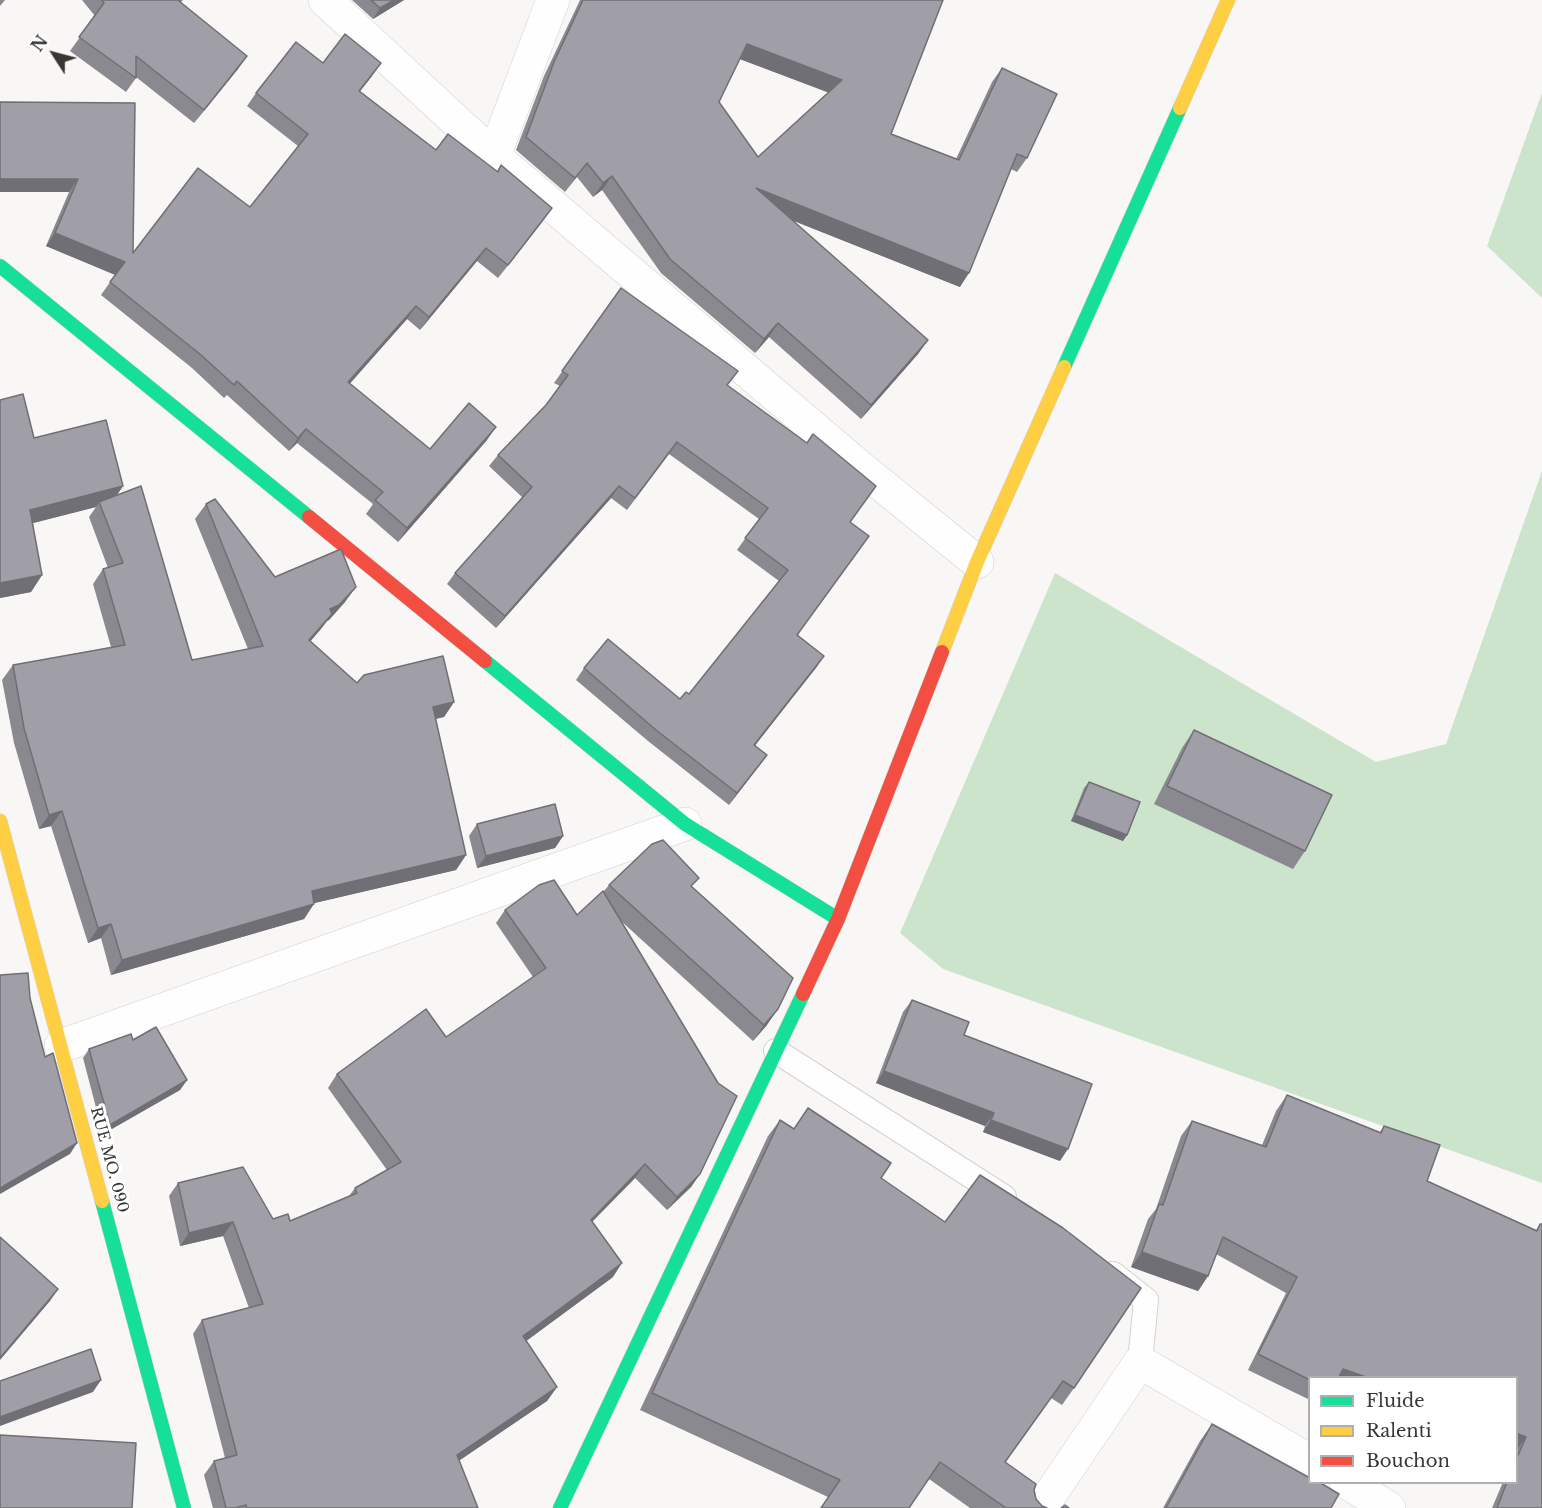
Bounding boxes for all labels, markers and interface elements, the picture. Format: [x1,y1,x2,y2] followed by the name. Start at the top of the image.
[24,24,84,84] north arrow
[27,31,52,55] text: N
[86,1105,132,1215] street label: RUE MO. 090
[1308,1376,1518,1484] legend
[1366,1390,1425,1412] text: Fluide
[1366,1420,1432,1442] text: Ralenti
[1366,1450,1450,1472] text: Bouchon

